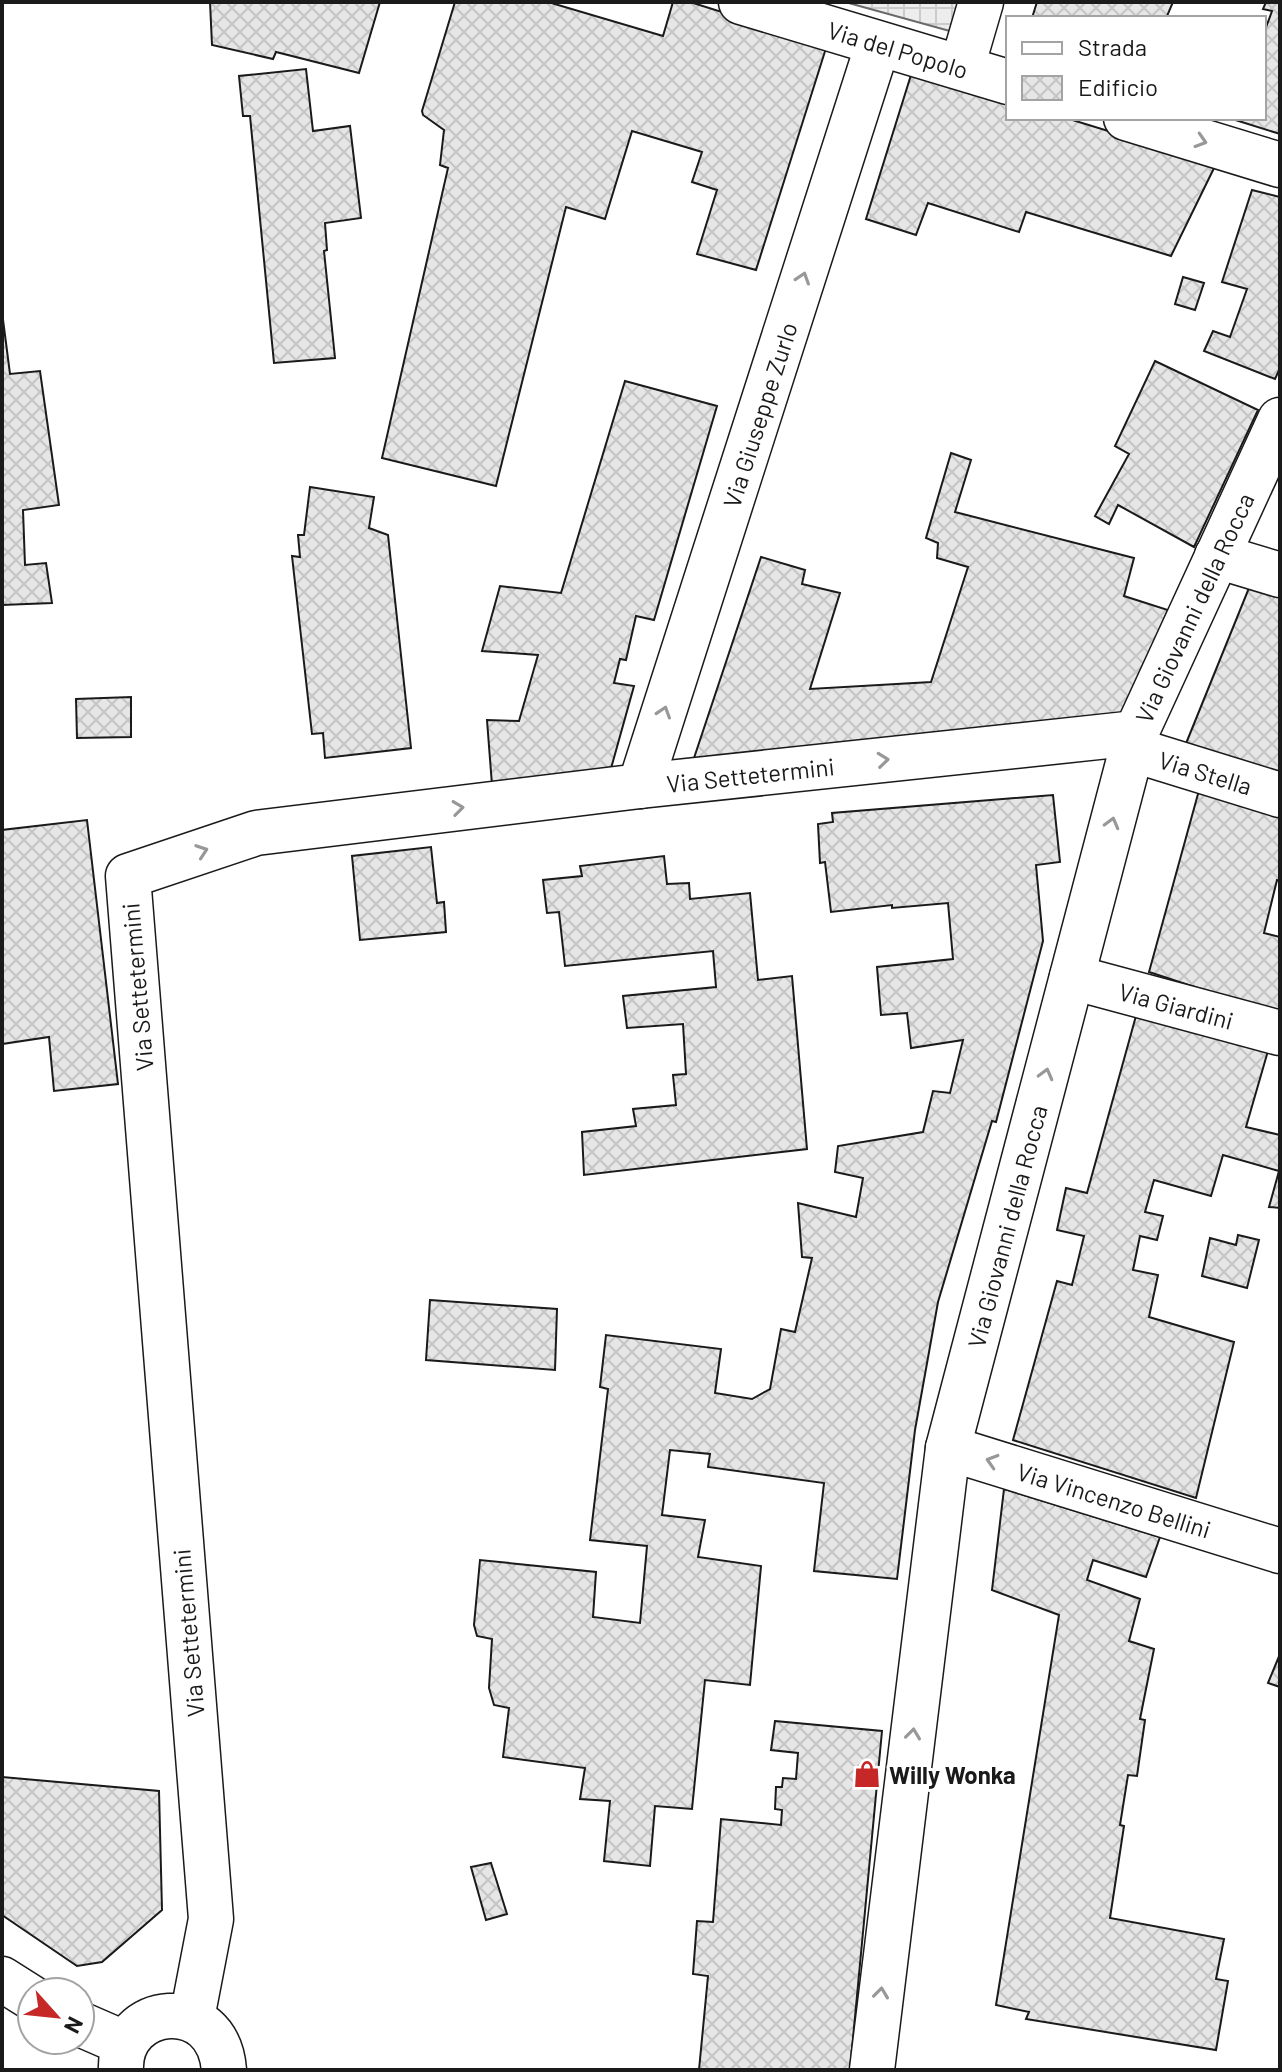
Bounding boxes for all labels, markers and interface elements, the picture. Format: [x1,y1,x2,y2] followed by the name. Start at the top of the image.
[824,14,972,84] street label: Via del Popolo
[1006,16,1266,120] legend
[1078,32,1147,61] text: Strada
[1078,72,1158,101] text: Edificio
[1194,132,1207,148] one-way arrow
[794,271,810,285] one-way arrow
[716,318,802,511] street label: Via Giuseppe Zurlo
[1128,488,1259,727] street label: Via Giovanni della Rocca
[654,706,670,720] one-way arrow
[1155,744,1256,800] street label: Via Stella
[665,751,836,798] street label: Via Settetermini
[877,751,890,768] one-way arrow
[451,800,464,817] one-way arrow
[1103,816,1120,830] one-way arrow
[195,844,208,860] one-way arrow
[115,902,159,1072] street label: Via Settetermini
[1116,976,1237,1034] street label: Via Giardini
[1037,1068,1053,1082] one-way arrow
[961,1102,1052,1351] street label: Via Giovanni della Rocca
[985,1455,999,1471] one-way arrow
[1014,1456,1215,1543] street label: Via Vincenzo Bellini
[166,1548,210,1718] street label: Via Settetermini
[904,1728,921,1741] one-way arrow
[852,1759,882,1789] shop icon: Willy Wonka
[889,1760,1016,1789] place label: Willy Wonka
[16,1976,96,2056] north arrow
[873,1986,890,1999] one-way arrow
[60,2013,90,2038] text: N

